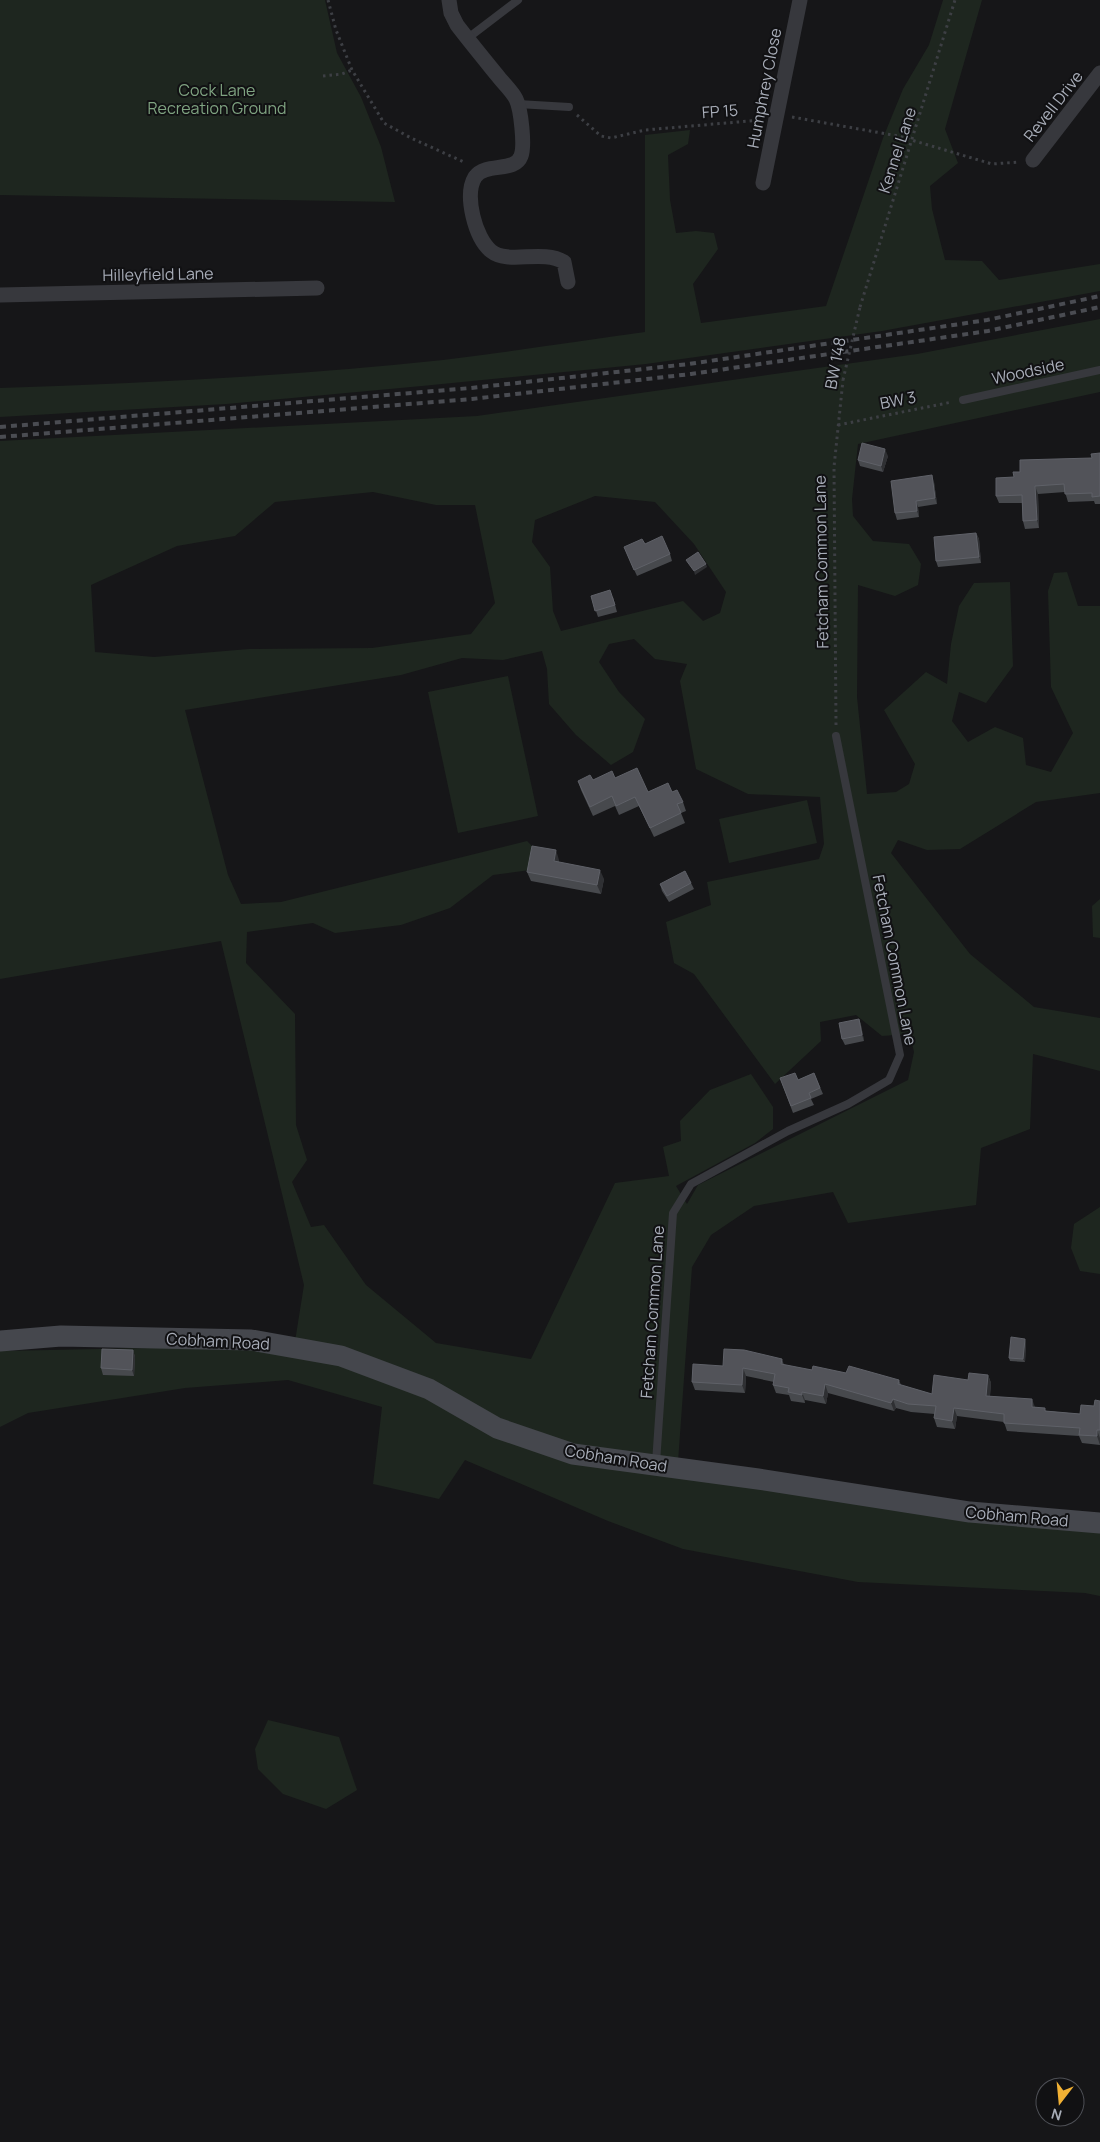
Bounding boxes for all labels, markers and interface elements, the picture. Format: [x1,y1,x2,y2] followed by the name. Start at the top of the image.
[742,26,786,150] street label: Humphrey Close
[1018,66,1088,146] street label: Revell Drive
[147,79,287,119] park label: Cock Lane Recreation Ground
[701,99,739,123] street label: FP 15
[873,104,921,196] street label: Kennel Lane
[102,262,214,286] street label: Hilleyfield Lane
[819,335,851,391] street label: BW 148
[990,353,1066,389] street label: Woodside
[878,386,918,414] street label: BW 3
[808,475,834,649] street label: Fetcham Common Lane
[868,873,922,1047] street label: Fetcham Common Lane
[635,1225,669,1399] street label: Fetcham Common Lane
[166,1327,270,1355] street label: Cobham Road
[563,1439,669,1477] street label: Cobham Road
[965,1501,1069,1531] street label: Cobham Road
[1035,2077,1085,2127] north arrow
[1049,2104,1064,2125] text: N

